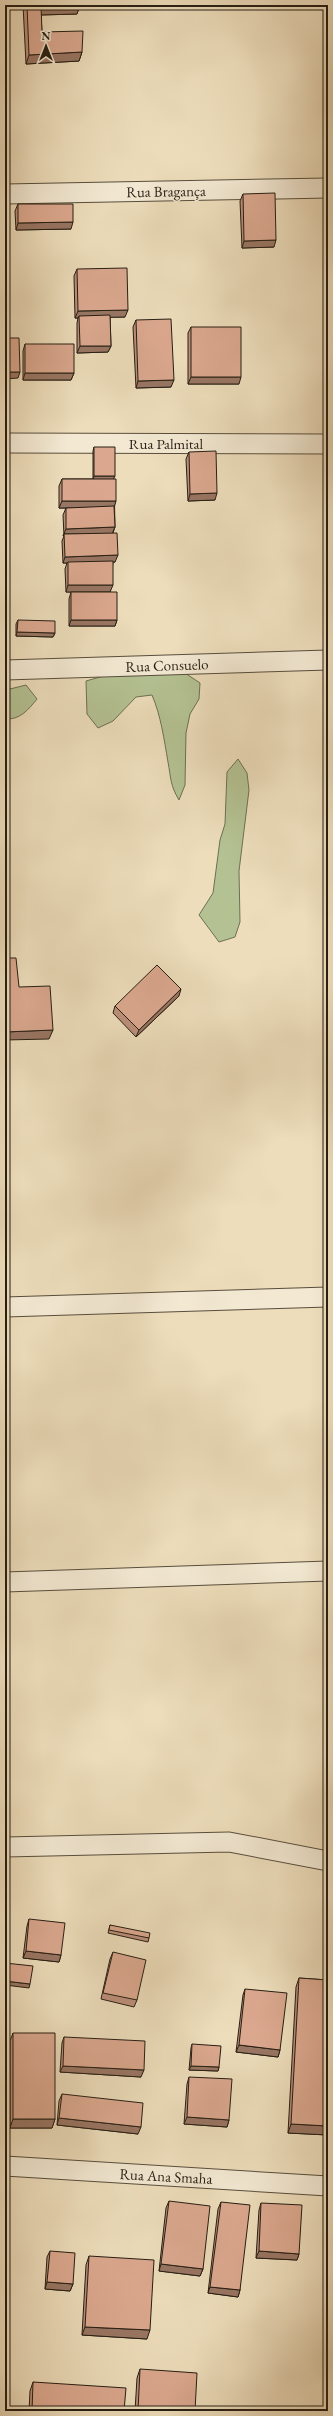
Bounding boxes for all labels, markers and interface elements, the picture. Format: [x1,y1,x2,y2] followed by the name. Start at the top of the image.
[26,26,66,66] north arrow
[42,29,51,43] text: N
[126,181,206,201] street label: Rua Bragança
[129,434,204,453] street label: Rua Palmital
[125,654,209,676] street label: Rua Consuelo
[119,2164,213,2188] street label: Rua Ana Smaha

